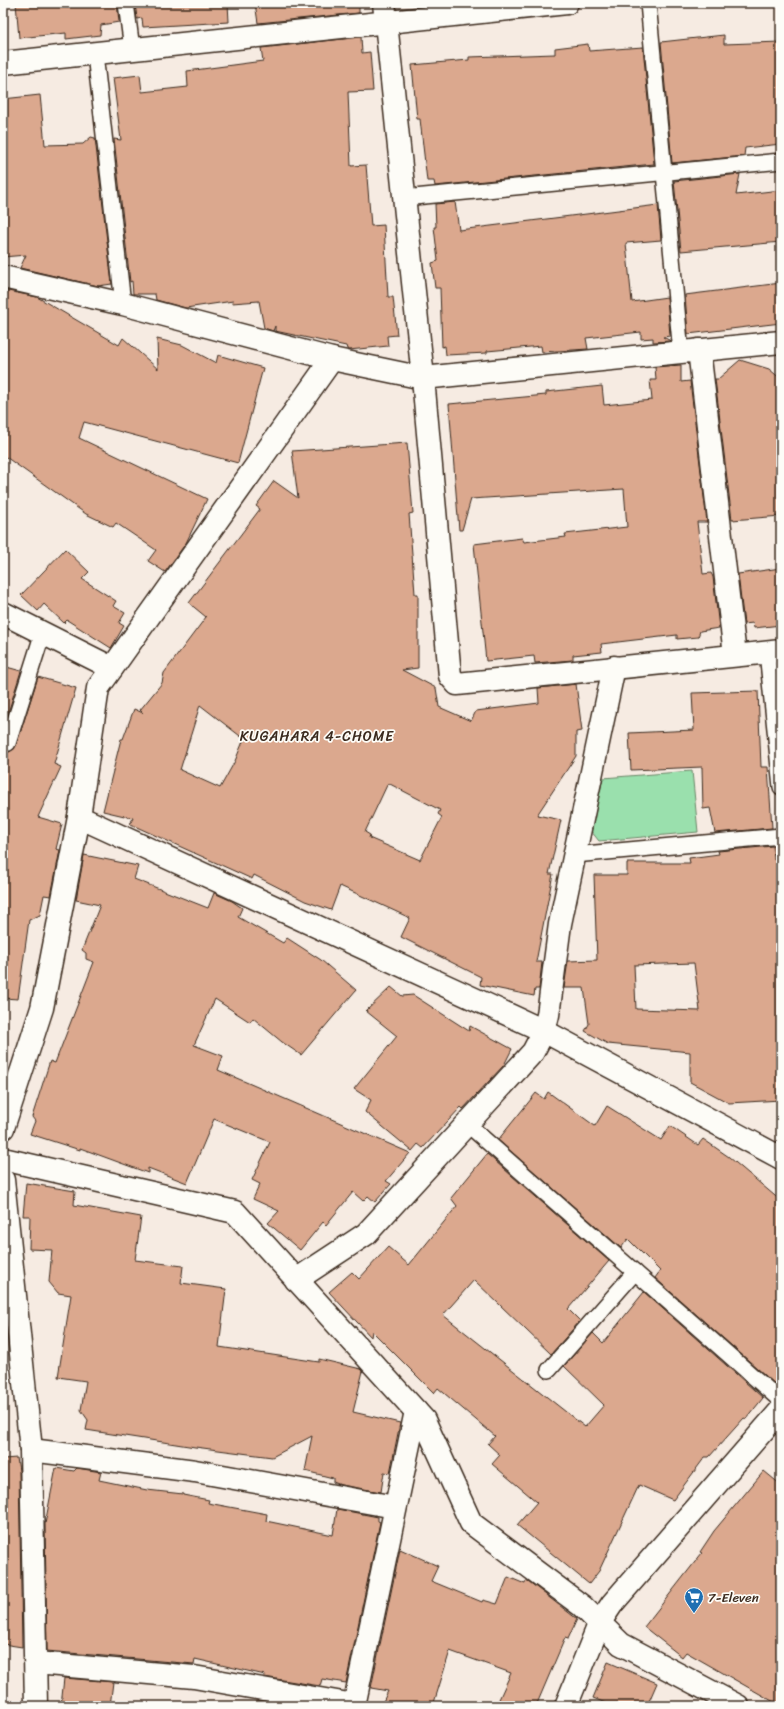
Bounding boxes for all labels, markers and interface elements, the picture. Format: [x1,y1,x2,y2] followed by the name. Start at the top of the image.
[240,724,394,749] district label: KUGAHARA 4-CHOME
[683,1586,705,1614] supermarket icon: 7-Eleven
[708,1586,759,1609] place label: 7-Eleven

